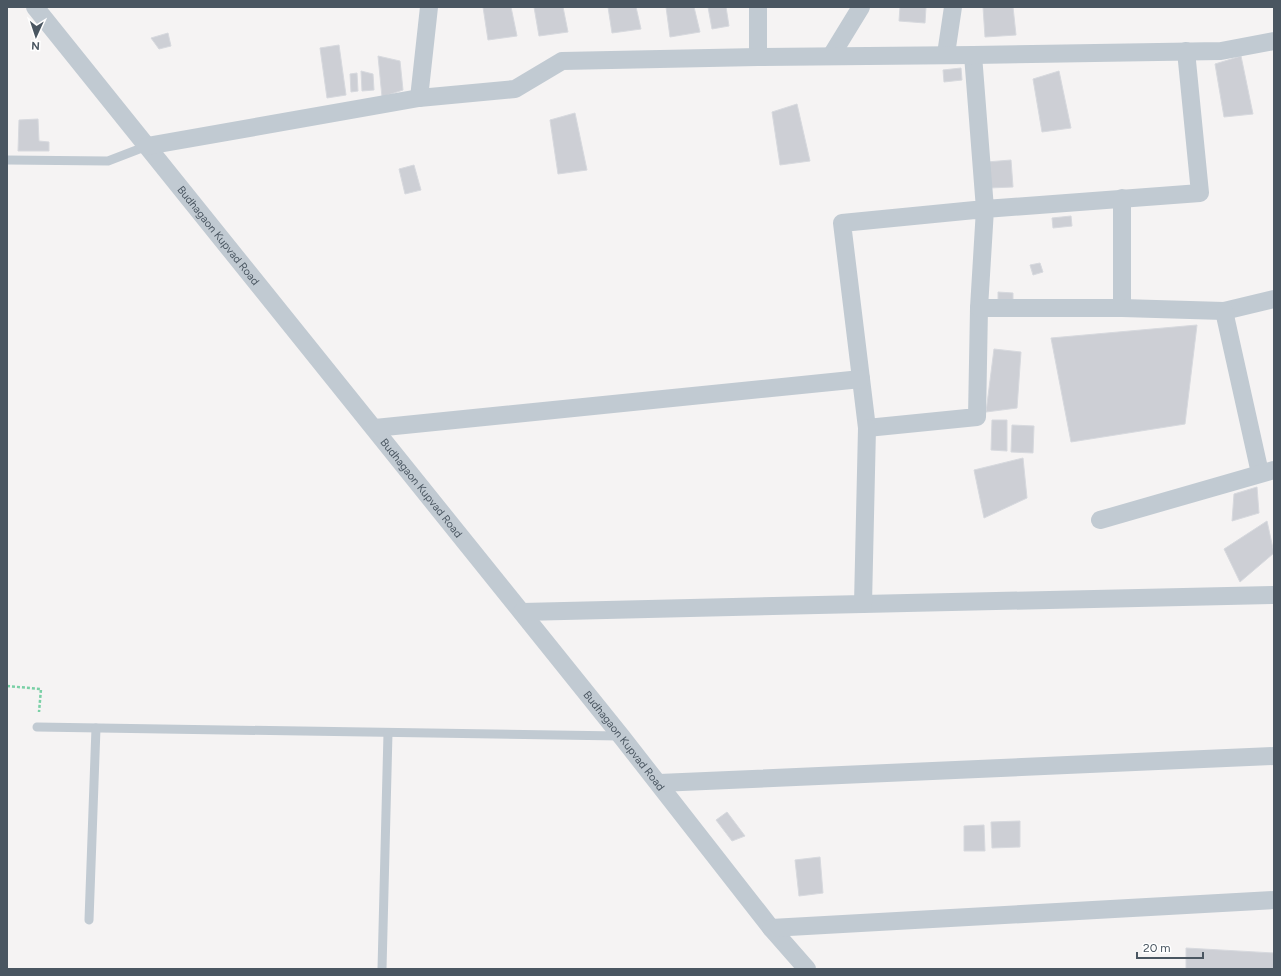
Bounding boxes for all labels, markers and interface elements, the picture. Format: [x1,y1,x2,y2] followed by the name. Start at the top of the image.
[16,16,56,56] north arrow
[31,39,40,52] text: N
[174,184,262,288] street label: Budhagaon Kupvad Road
[377,436,465,540] street label: Budhagaon Kupvad Road
[580,689,667,793] street label: Budhagaon Kupvad Road
[1137,934,1203,960] scale bar
[1143,941,1171,955] text: 20 m

